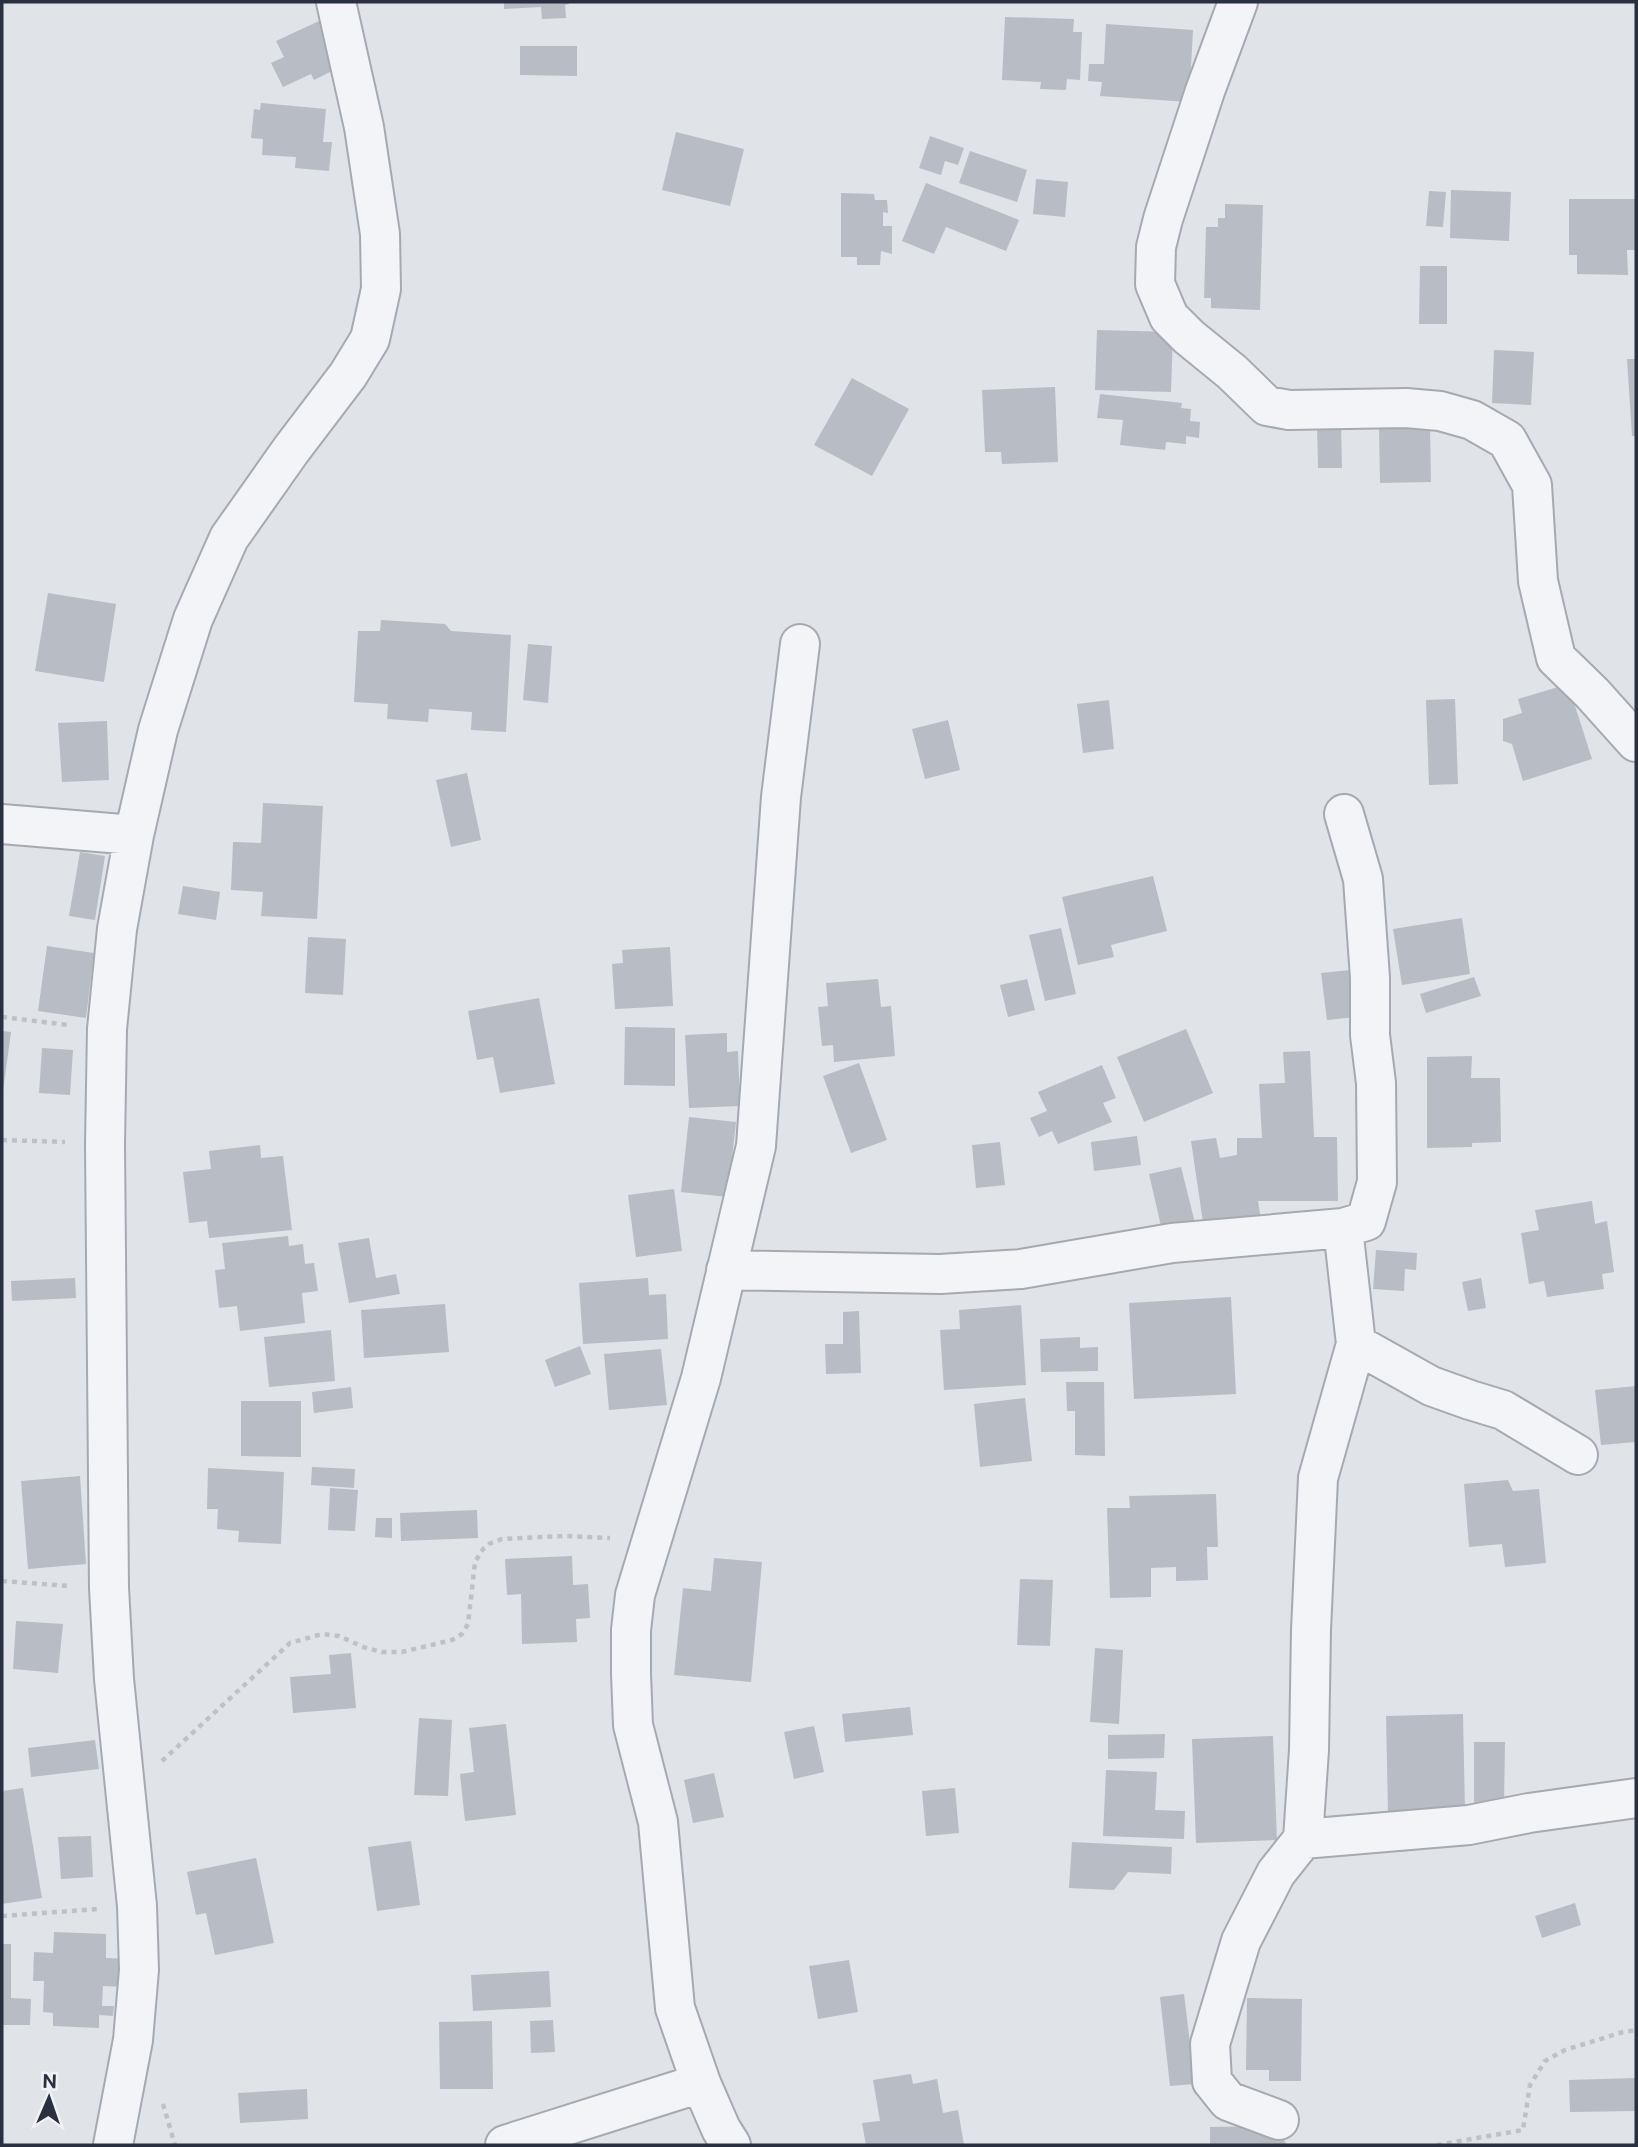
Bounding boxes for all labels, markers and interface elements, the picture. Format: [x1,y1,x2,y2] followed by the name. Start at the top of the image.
[14,2063,84,2133] north arrow
[42,2070,57,2092] text: N

